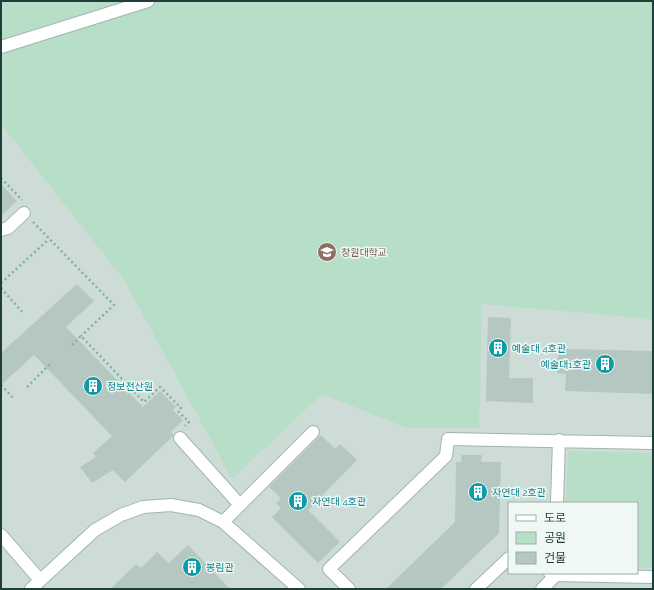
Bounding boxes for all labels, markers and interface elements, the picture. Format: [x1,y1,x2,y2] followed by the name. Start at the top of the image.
[316,241,338,263] school or university icon: 창원대학교
[341,247,387,258] place label: 창원대학교
[487,337,509,359] building icon: 예술대 4호관
[512,343,567,354] place label: 예술대 4호관
[594,353,616,375] building icon: 예술대1호관
[541,359,592,370] place label: 예술대1호관
[82,375,104,397] building icon: 정보전산원
[107,381,153,392] place label: 정보전산원
[467,481,489,503] building icon: 자연대 2호관
[492,487,547,498] place label: 자연대 2호관
[287,490,309,512] building icon: 자연대 4호관
[312,496,367,507] place label: 자연대 4호관
[508,502,638,574] legend
[544,511,566,525] text: 도로
[544,531,566,545] text: 공원
[544,551,566,565] text: 건물
[181,556,203,578] building icon: 봉림관
[206,562,234,573] place label: 봉림관

